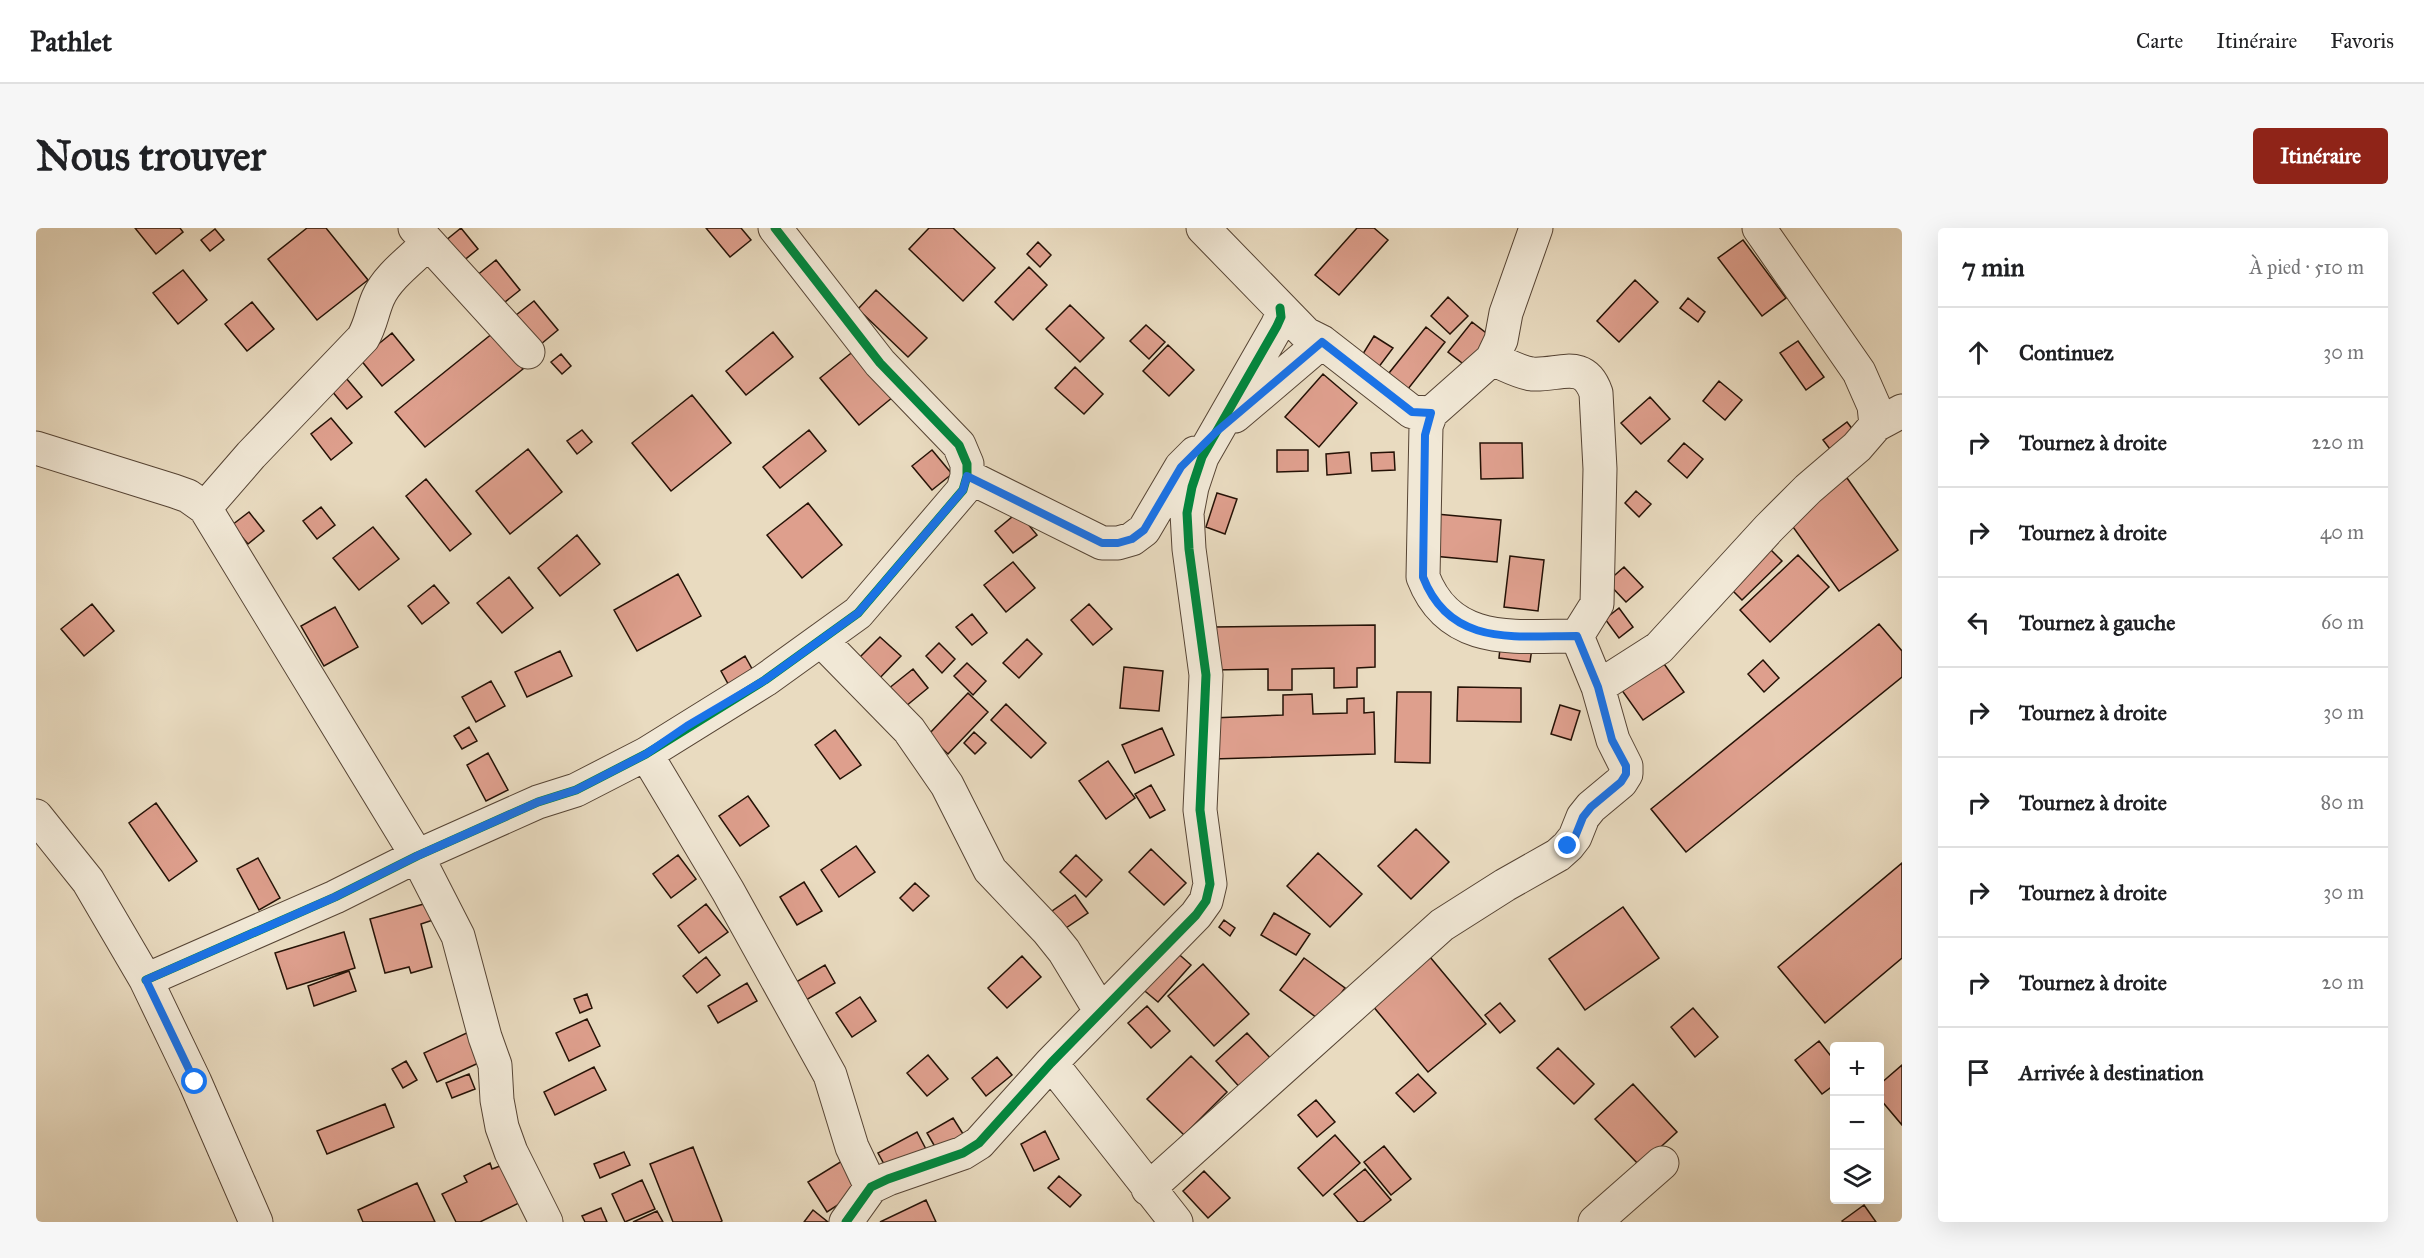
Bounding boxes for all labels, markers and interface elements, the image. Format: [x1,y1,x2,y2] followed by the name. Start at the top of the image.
[30,24,112,59] text: Pathlet
[2136,28,2183,54] text: Carte
[2216,28,2297,54] text: Itinéraire
[2330,28,2394,54] text: Favoris
[2253,128,2388,184] button: Itinéraire
[36,130,266,182] text: Nous trouver
[1962,251,2025,283] text: 7 min
[2250,255,2364,279] text: À pied · 510 m
[1962,336,1995,369] icon: ahead
[2019,339,2114,366] text: Continuez
[2323,340,2364,364] text: 30 m
[1962,426,1995,459] icon: right
[2019,429,2167,456] text: Tournez à droite
[2312,430,2364,454] text: 220 m
[1962,516,1995,549] icon: right
[2019,519,2167,546] text: Tournez à droite
[2320,520,2364,544] text: 40 m
[1962,606,1995,639] icon: left
[2019,609,2175,636] text: Tournez à gauche
[2321,610,2364,634] text: 60 m
[1962,696,1995,729] icon: right
[2019,699,2167,726] text: Tournez à droite
[2323,700,2364,724] text: 30 m
[1962,786,1995,819] icon: right
[2019,789,2167,816] text: Tournez à droite
[2321,790,2364,814] text: 80 m
[1554,832,1580,858] route end
[1962,876,1995,909] icon: right
[2019,879,2167,906] text: Tournez à droite
[2323,880,2364,904] text: 30 m
[1962,966,1995,999] icon: right
[2019,969,2167,996] text: Tournez à droite
[2321,970,2364,994] text: 20 m
[1830,1042,1884,1204] map controls
[1830,1042,1884,1096] button: +
[1962,1056,1995,1089] icon: arrive
[2019,1059,2204,1086] text: Arrivée à destination
[181,1068,207,1094] route start
[1830,1096,1884,1150] button: −
[1830,1150,1884,1204] button: layers

